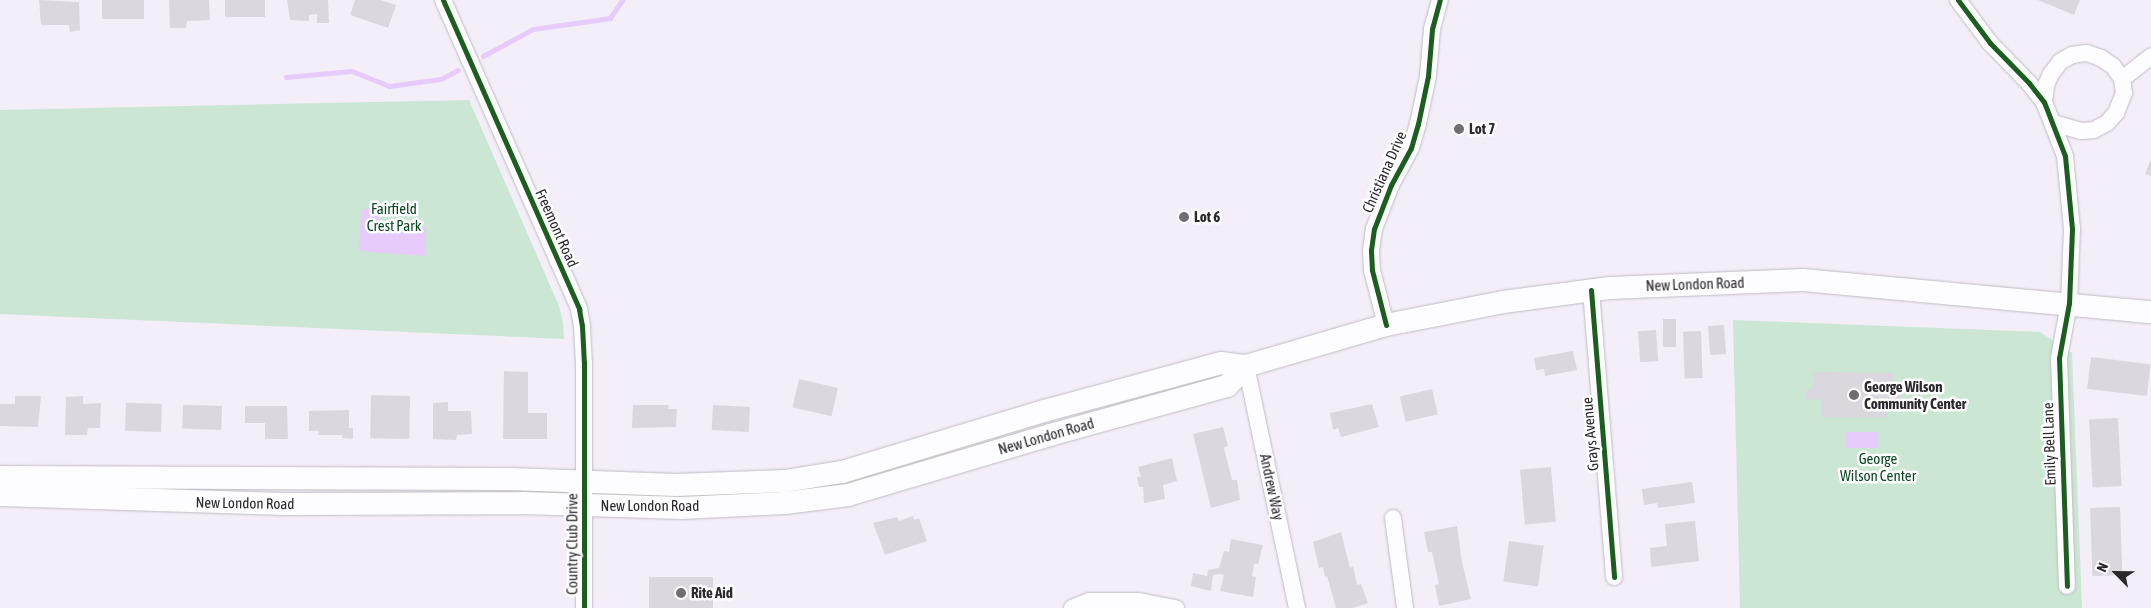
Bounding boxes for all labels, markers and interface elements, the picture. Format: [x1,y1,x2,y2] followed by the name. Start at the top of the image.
[1469,120,1495,138] place label: Lot 7
[1453,123,1465,135] marker: Lot 7
[1358,128,1410,216] street label: Christiana Drive
[532,186,582,270] street label: Freemont Road
[367,199,421,234] park label: Fairfield Crest Park
[1194,208,1220,226] place label: Lot 6
[1178,211,1190,223] marker: Lot 6
[1645,273,1745,295] street label: New London Road
[1864,377,1966,412] place label: George Wilson Community Center
[1848,389,1860,401] marker: George Wilson Community Center
[1578,396,1602,472] street label: Grays Avenue
[2039,402,2059,486] street label: Emily Bell Lane
[996,414,1096,458] street label: New London Road
[1840,449,1916,484] park label: George Wilson Center
[1256,452,1288,522] street label: Andrew Way
[195,493,295,513] street label: New London Road
[563,493,581,595] street label: Country Club Drive
[601,497,699,515] street label: New London Road
[2091,548,2141,598] north arrow
[2093,560,2111,574] text: N
[691,584,733,602] place label: Rite Aid
[675,587,687,599] marker: Rite Aid

